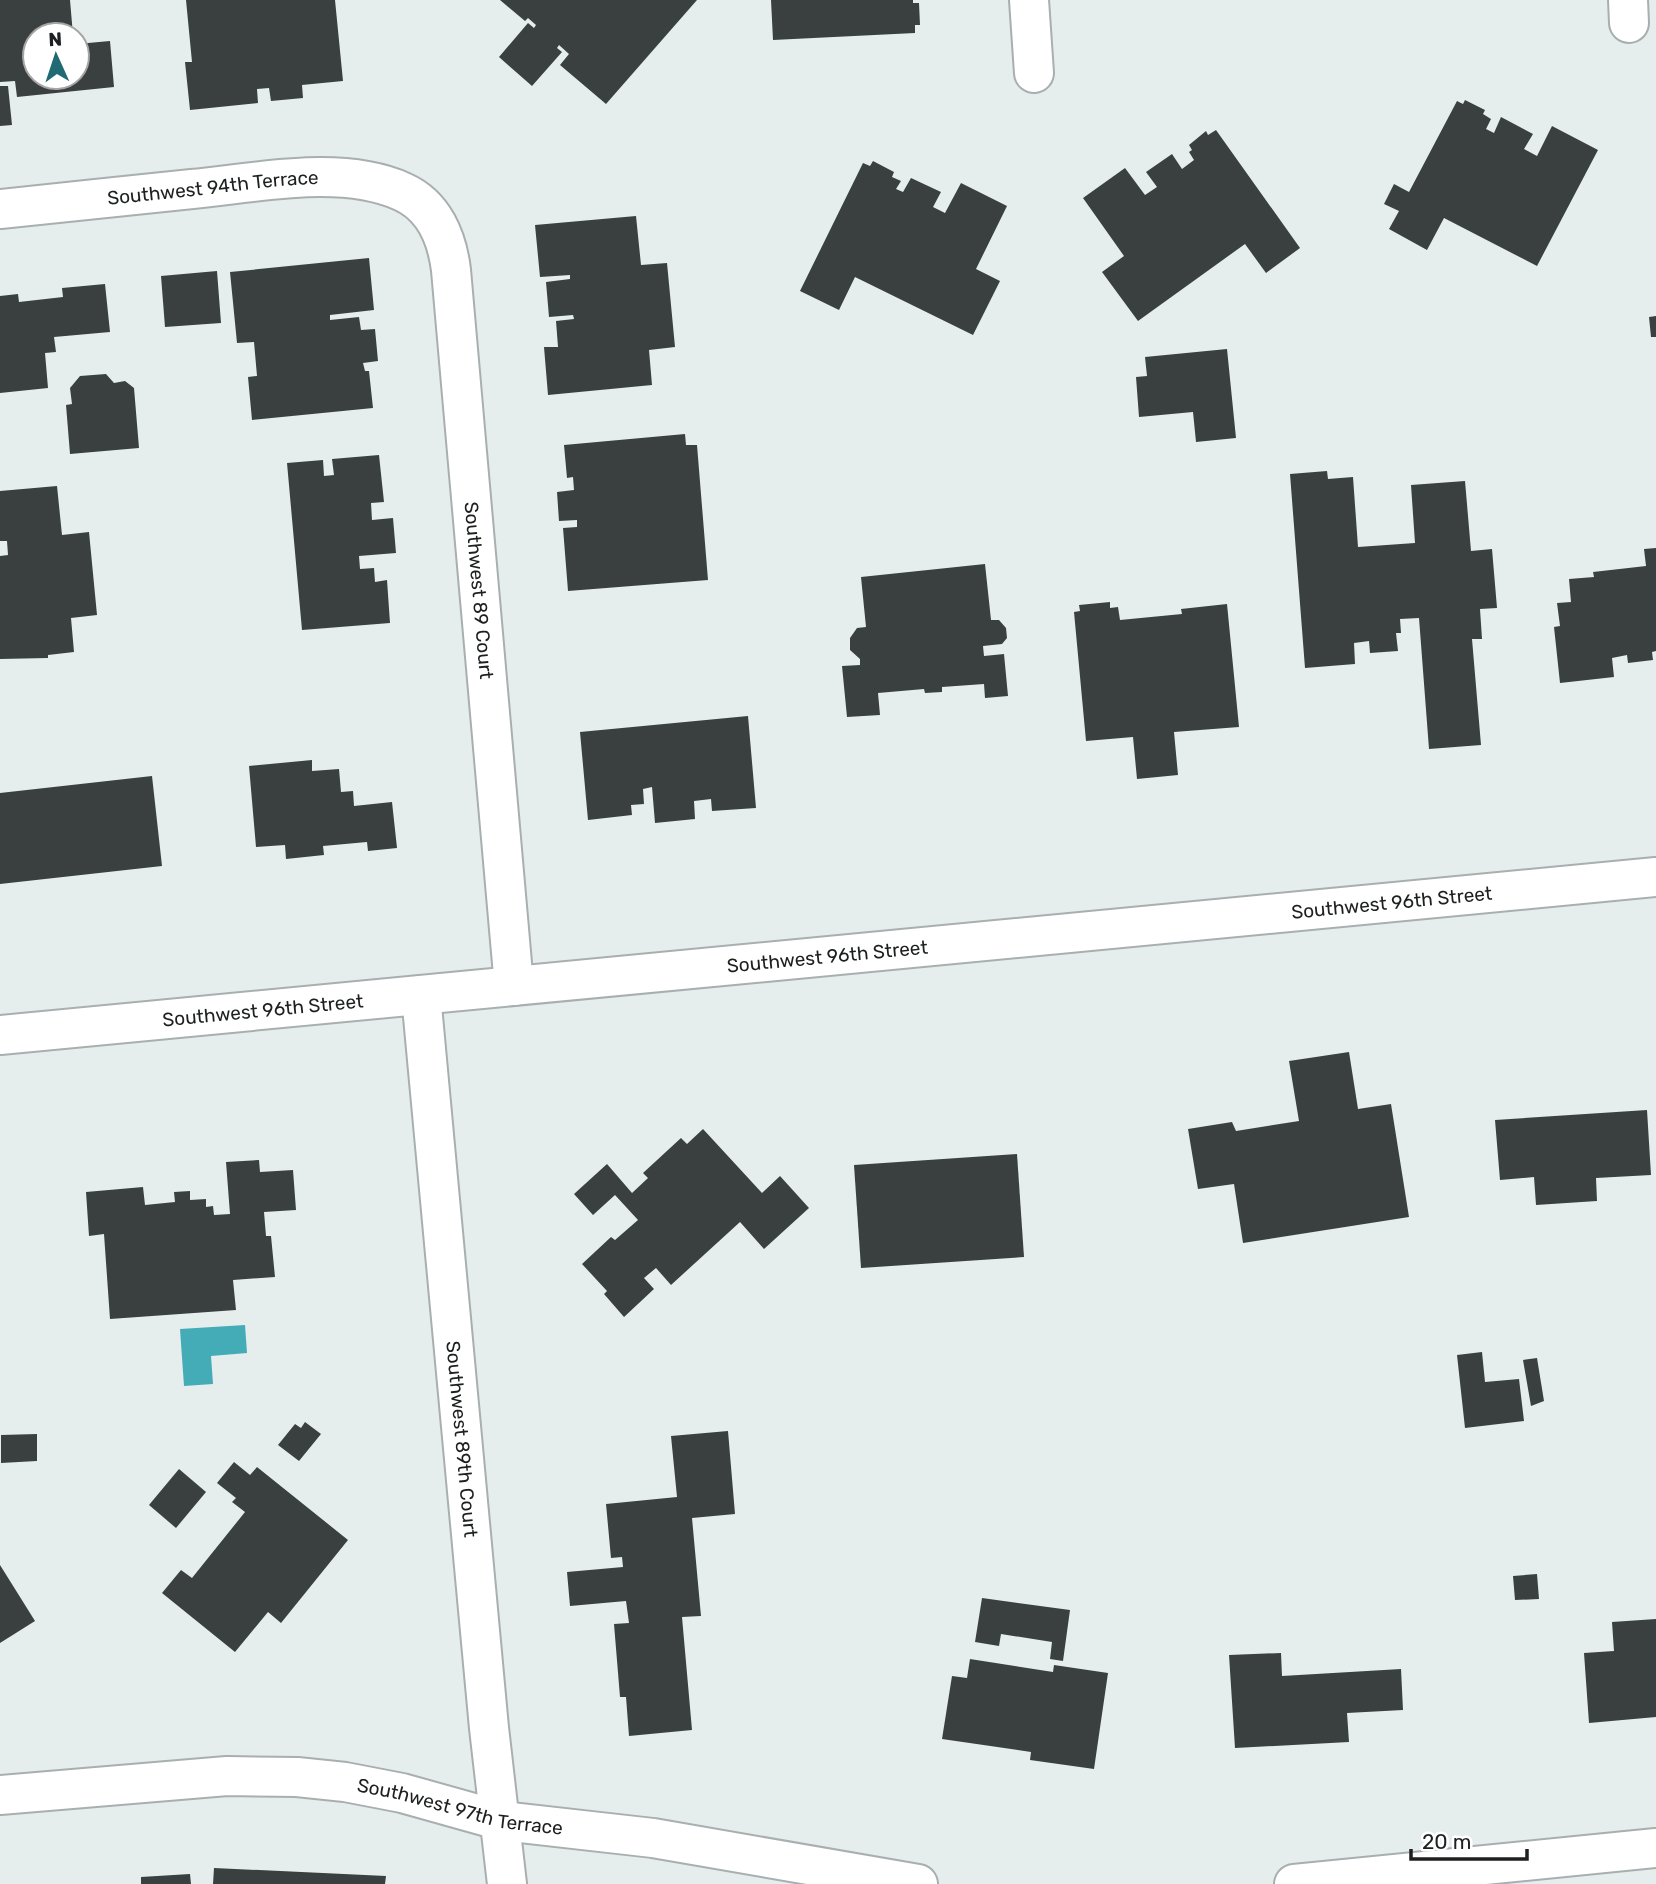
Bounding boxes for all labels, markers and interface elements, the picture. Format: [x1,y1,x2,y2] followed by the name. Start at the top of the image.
[21,21,91,91] north arrow
[48,28,63,51] text: N
[106,166,319,209] street label: Southwest 94th Terrace
[460,501,499,681] street label: Southwest 89 Court
[1290,881,1494,923] street label: Southwest 96th Street
[726,935,929,977] street label: Southwest 96th Street
[161,989,365,1031] street label: Southwest 96th Street
[442,1340,483,1539] street label: Southwest 89th Court
[355,1773,564,1839] street label: Southwest 97th Terrace
[1411,1818,1526,1862] scale bar
[1422,1829,1471,1854] text: 20 m

